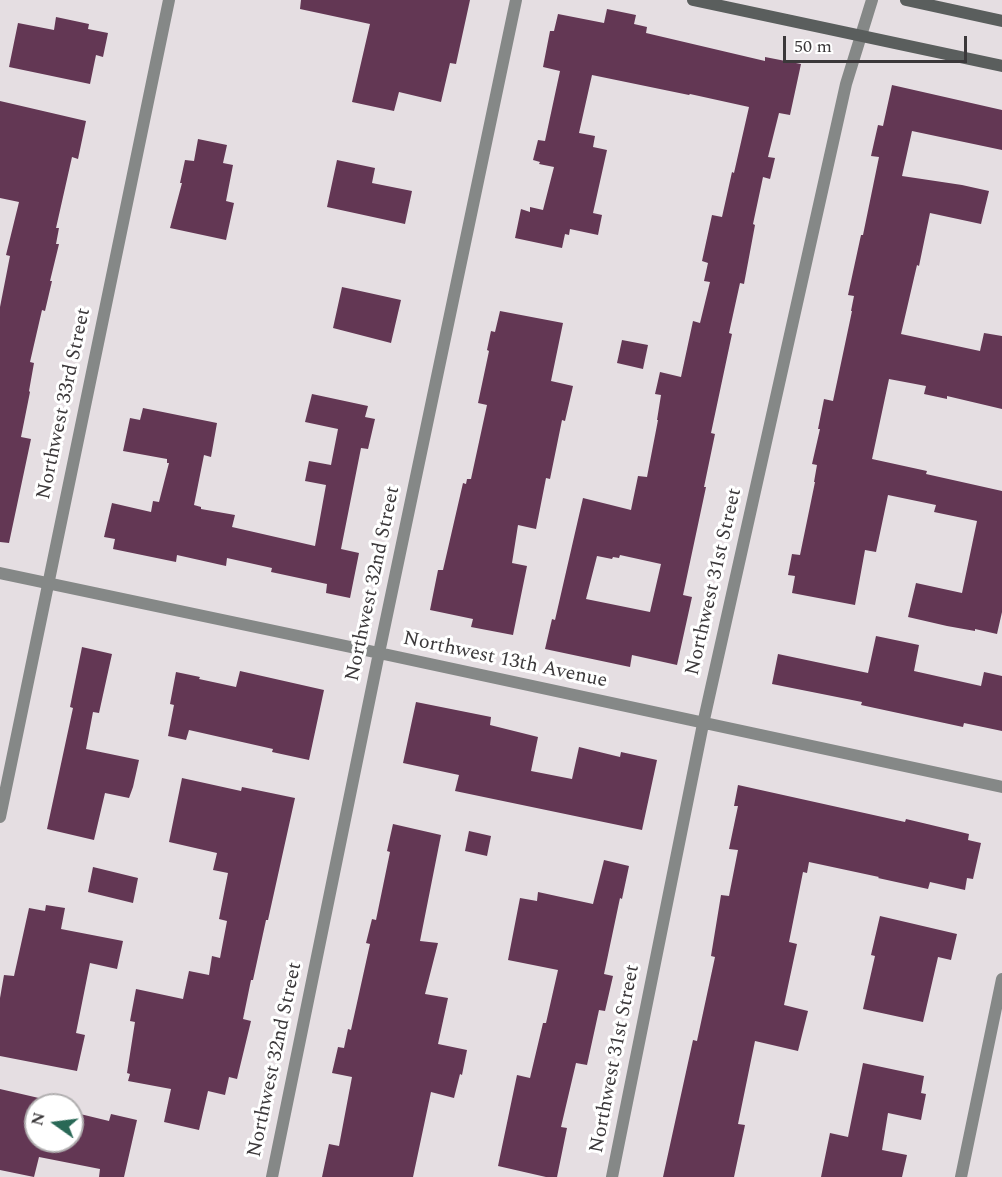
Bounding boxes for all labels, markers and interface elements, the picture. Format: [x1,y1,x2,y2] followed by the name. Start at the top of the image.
[786,24,970,62] scale bar
[794,33,832,60] text: 50 m
[33,306,97,502] street label: Northwest 33rd Street
[342,484,406,684] street label: Northwest 32nd Street
[682,486,748,678] street label: Northwest 31st Street
[401,628,609,694] street label: Northwest 13th Avenue
[244,960,308,1160] street label: Northwest 32nd Street
[586,963,646,1155] street label: Northwest 31st Street
[24,1093,84,1153] north arrow
[25,1110,52,1128] text: N

